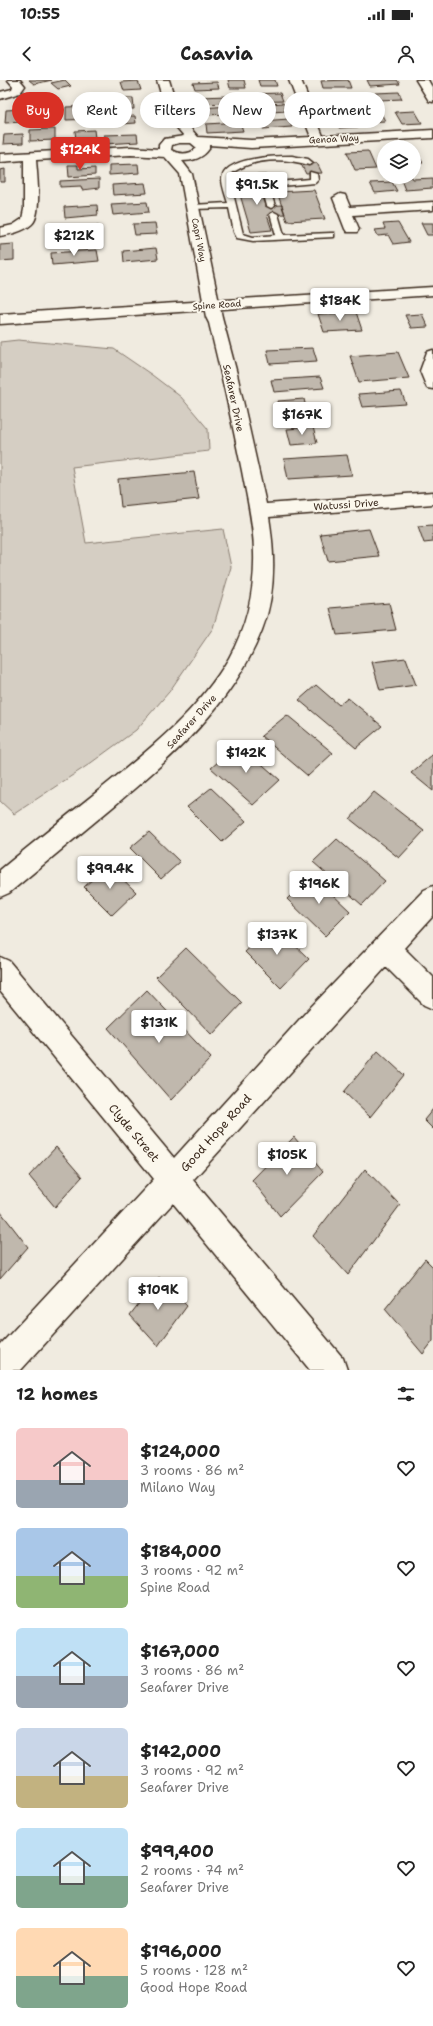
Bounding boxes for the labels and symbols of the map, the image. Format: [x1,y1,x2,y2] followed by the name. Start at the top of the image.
[309,132,359,146] street label: Genoa Way
[52,137,108,171] pin: $124K
[224,172,290,206] pin: $91.5K
[189,217,209,263] street label: Capri Way
[46,223,102,257] pin: $212K
[312,288,368,322] pin: $184K
[192,297,242,313] street label: Spine Road
[220,363,247,433] street label: Seafarer Drive
[274,402,330,436] pin: $167K
[313,496,379,513] street label: Watussi Drive
[164,691,219,751] street label: Seafarer Drive
[218,740,274,774] pin: $142K
[77,856,143,890] pin: $99.4K
[291,871,347,905] pin: $196K
[249,922,305,956] pin: $137K
[131,1010,187,1044] pin: $131K
[177,1091,255,1175] street label: Good Hope Road
[105,1101,163,1165] street label: Clyde Street
[259,1142,315,1176] pin: $105K
[130,1277,186,1311] pin: $109K

